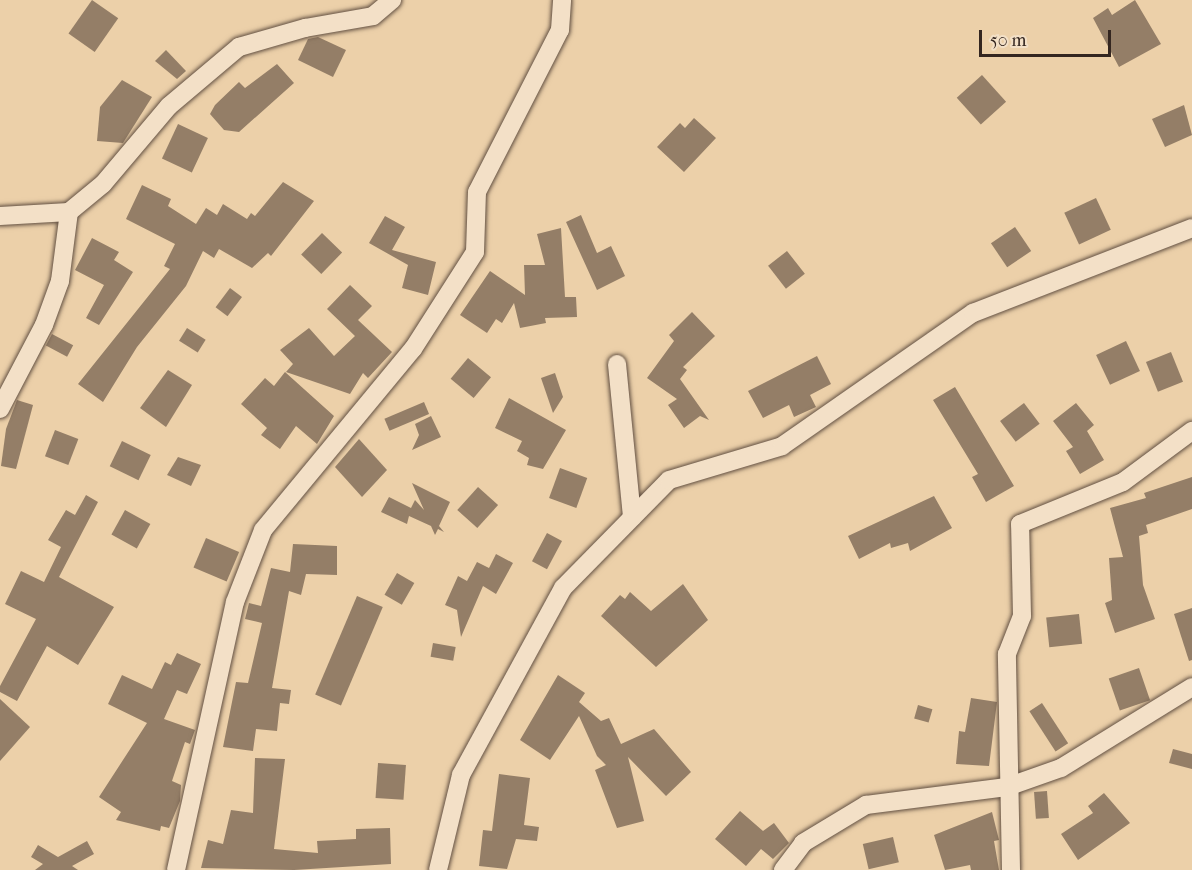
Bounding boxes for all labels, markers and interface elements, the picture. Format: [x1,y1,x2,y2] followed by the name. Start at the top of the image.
[982,18,1114,56] scale bar
[990,30,1026,51] text: 50 m

